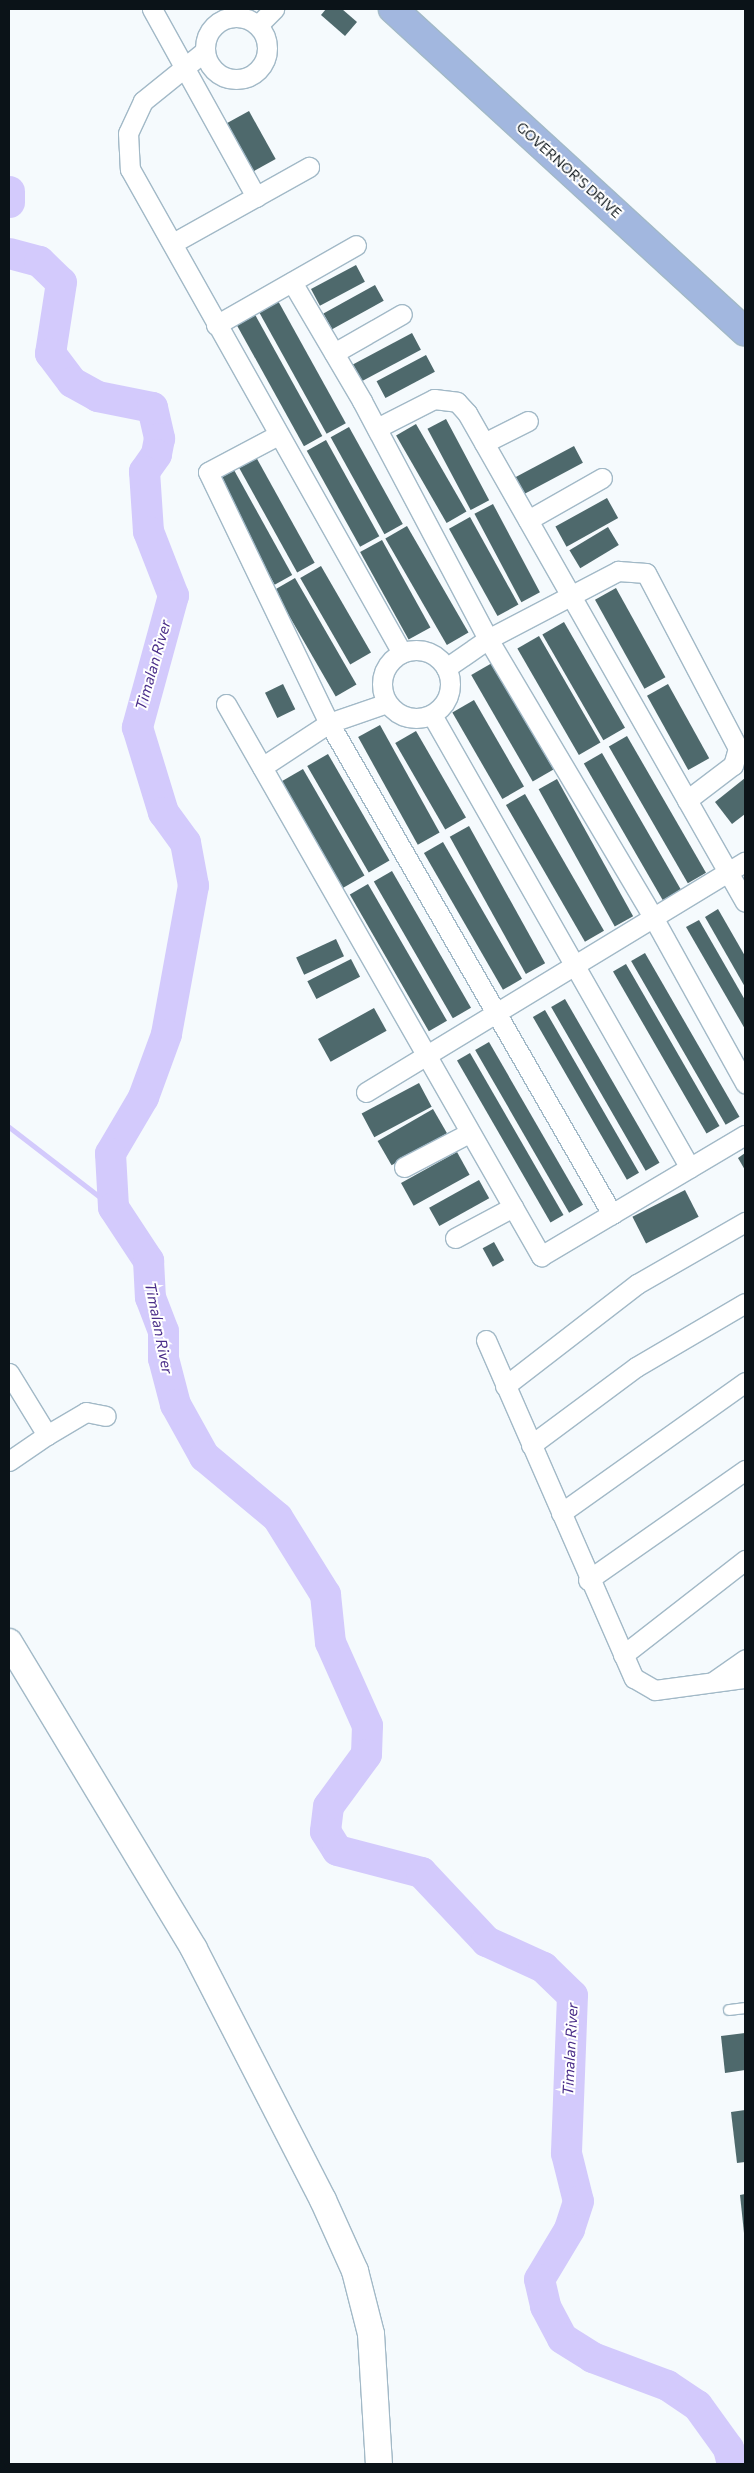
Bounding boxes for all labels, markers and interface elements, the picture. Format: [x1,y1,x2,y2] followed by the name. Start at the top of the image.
[513,118,625,222] street label: GOVERNOR'S DRIVE
[132,618,174,712] water label: Timalan River
[141,1281,177,1375] water label: Timalan River
[559,2002,581,2096] water label: Timalan River

